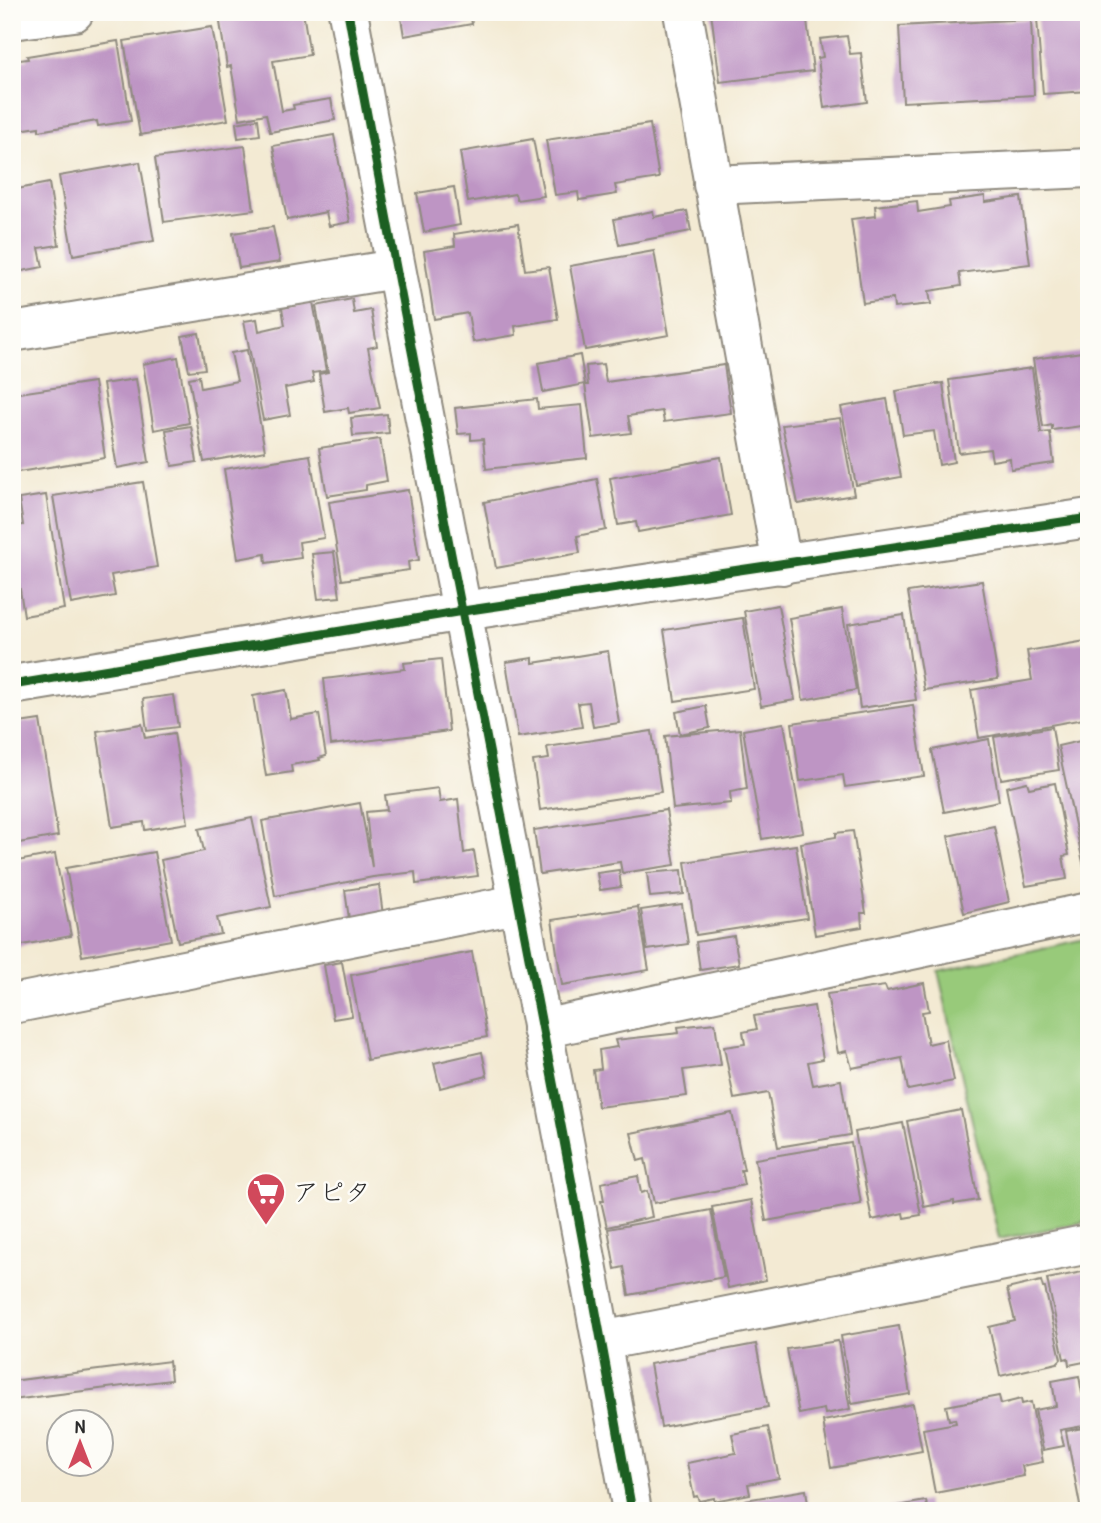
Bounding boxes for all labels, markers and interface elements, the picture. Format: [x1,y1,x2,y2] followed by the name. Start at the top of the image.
[245,1171,287,1226] supermarket icon: アピタ
[293,1174,371,1209] place label: アピタ
[46,1408,116,1478] north arrow
[75,1413,85,1439] text: N

